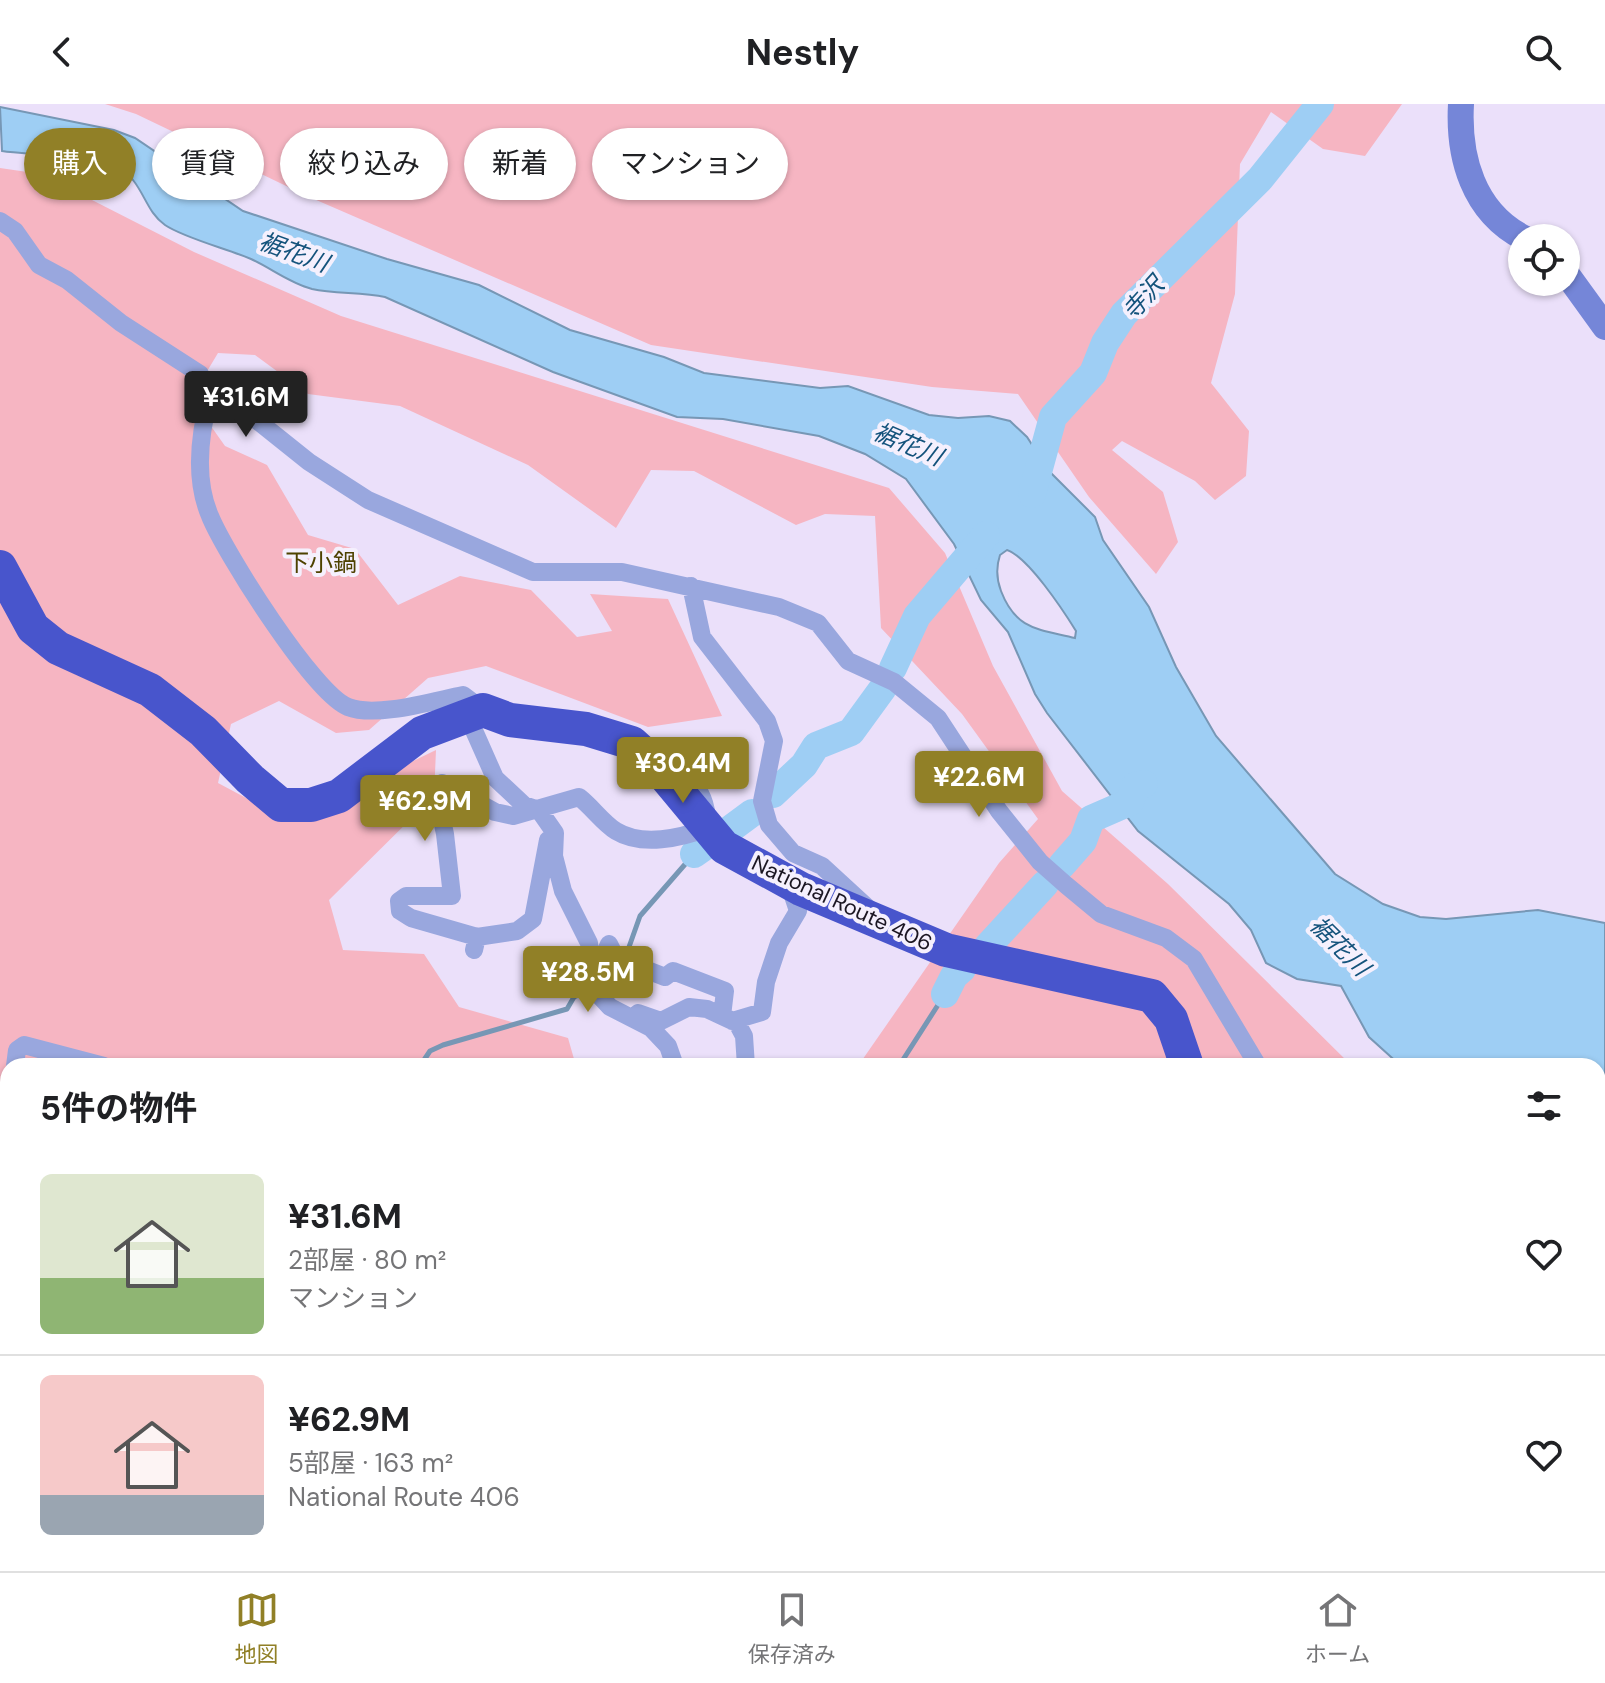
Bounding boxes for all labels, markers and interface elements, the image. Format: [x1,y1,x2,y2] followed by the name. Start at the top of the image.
[746,29,859,76] text: Nestly
[40,30,84,74] icon: back
[1521,30,1565,74] icon: search
[24,128,136,200] chip: 購入
[152,128,264,200] chip: 賃貸
[280,128,448,200] chip: 絞り込み
[464,128,576,200] chip: 新着
[592,128,788,200] chip: マンション
[1508,224,1580,296] map controls
[1508,224,1580,296] button: locate
[255,225,336,280] water label: 裾花川
[1115,268,1173,326] water label: 寺沢
[181,371,311,439] pin: ¥31.6M
[202,380,290,414] text: ¥31.6M
[869,416,950,474] water label: 裾花川
[285,547,357,578] district label: 下小鍋
[618,737,748,805] pin: ¥30.4M
[635,746,731,780] text: ¥30.4M
[914,751,1044,819] pin: ¥22.6M
[933,760,1025,794] text: ¥22.6M
[360,775,490,843] pin: ¥62.9M
[378,784,472,818] text: ¥62.9M
[747,848,937,958] street label: National Route 406
[1304,910,1379,985] water label: 裾花川
[523,946,653,1014] pin: ¥28.5M
[541,955,635,989] text: ¥28.5M
[1522,1084,1566,1128] icon: filters
[40,1086,197,1131] text: 5件の物件
[288,1194,402,1239] text: ¥31.6M
[104,1206,200,1302] icon: home
[1522,1232,1566,1276] icon: heart
[288,1243,446,1277] text: 2部屋 · 80 m²
[288,1281,418,1315] text: マンション
[288,1397,410,1442] text: ¥62.9M
[104,1407,200,1503] icon: home
[1522,1433,1566,1477] icon: heart
[288,1446,453,1480] text: 5部屋 · 163 m²
[288,1480,520,1514] text: National Route 406
[235,1588,279,1669] tab: 地図
[748,1588,836,1669] tab: 保存済み
[1305,1588,1370,1669] tab: ホーム

